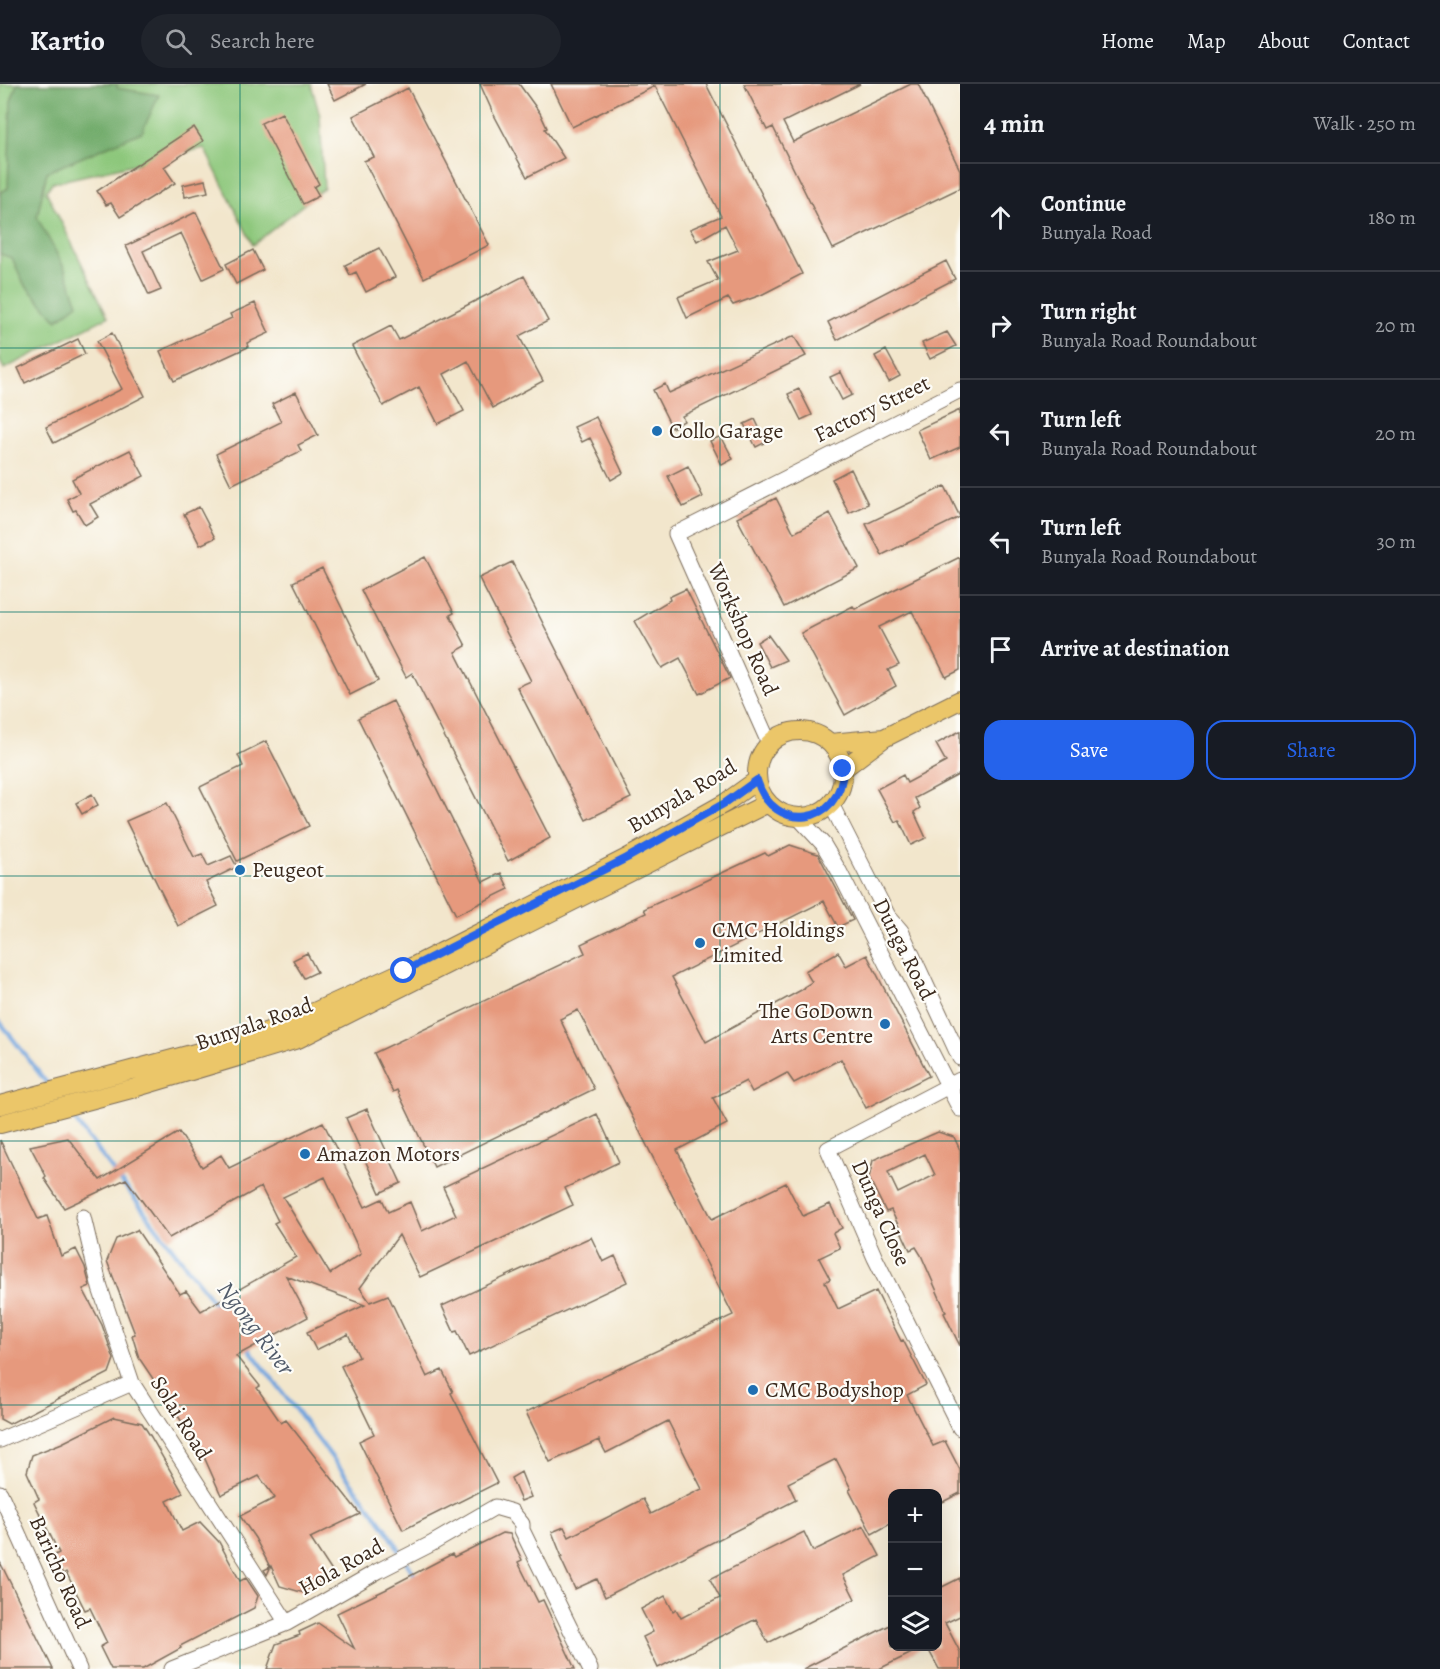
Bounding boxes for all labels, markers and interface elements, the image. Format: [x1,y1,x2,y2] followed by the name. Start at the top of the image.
[141,14,561,68] search box
[30,22,105,60] text: Kartio
[162,25,195,58] icon: search
[210,26,315,56] text: Search here
[1101,27,1154,55] text: Home
[1187,27,1225,55] text: Map
[1258,27,1310,55] text: About
[1343,27,1410,55] text: Contact
[984,106,1045,141] text: 4 min
[1314,110,1416,137] text: Walk · 250 m
[1041,189,1126,219] text: Continue
[984,201,1017,234] icon: ahead
[1368,204,1416,231] text: 180 m
[1041,219,1152,246] text: Bunyala Road
[1041,297,1137,327] text: Turn right
[984,309,1017,342] icon: right
[1375,312,1416,339] text: 20 m
[1041,327,1257,354] text: Bunyala Road Roundabout
[809,368,935,450] street label: Factory Street
[1041,405,1121,435] text: Turn left
[669,416,783,446] place label: Collo Garage
[984,417,1017,450] icon: left
[1375,420,1416,447] text: 20 m
[650,424,664,438] marker: Collo Garage
[1041,435,1257,462] text: Bunyala Road Roundabout
[1041,513,1121,543] text: Turn left
[984,525,1017,558] icon: left
[1376,528,1416,555] text: 30 m
[1041,543,1257,570] text: Bunyala Road Roundabout
[700,557,786,700] street label: Workshop Road
[984,633,1017,666] icon: arrive
[1041,634,1230,664] text: Arrive at destination
[984,720,1194,780] button: Save
[1206,720,1416,780] button: Share
[622,752,742,840] street label: Bunyala Road
[829,755,855,781] route end
[252,855,324,885] place label: Peugeot
[233,863,247,877] marker: Peugeot
[866,893,943,1005] street label: Dunga Road
[712,915,845,970] place label: CMC Holdings Limited
[693,936,707,950] marker: CMC Holdings Limited
[390,957,416,983] route start
[191,990,317,1058] street label: Bunyala Road
[759,996,873,1051] place label: The GoDown Arts Centre
[878,1017,892,1031] marker: The GoDown Arts Centre
[316,1139,460,1169] place label: Amazon Motors
[298,1147,312,1161] marker: Amazon Motors
[844,1155,918,1271] street label: Dunga Close
[210,1275,302,1382] water label: Ngong River
[143,1370,219,1466] street label: Solai Road
[765,1375,904,1405] place label: CMC Bodyshop
[746,1383,760,1397] marker: CMC Bodyshop
[888,1489,942,1651] map controls
[888,1489,942,1543] button: +
[22,1511,98,1633] street label: Baricho Road
[293,1531,389,1603] street label: Hola Road
[888,1543,942,1597] button: −
[888,1597,942,1651] button: layers

